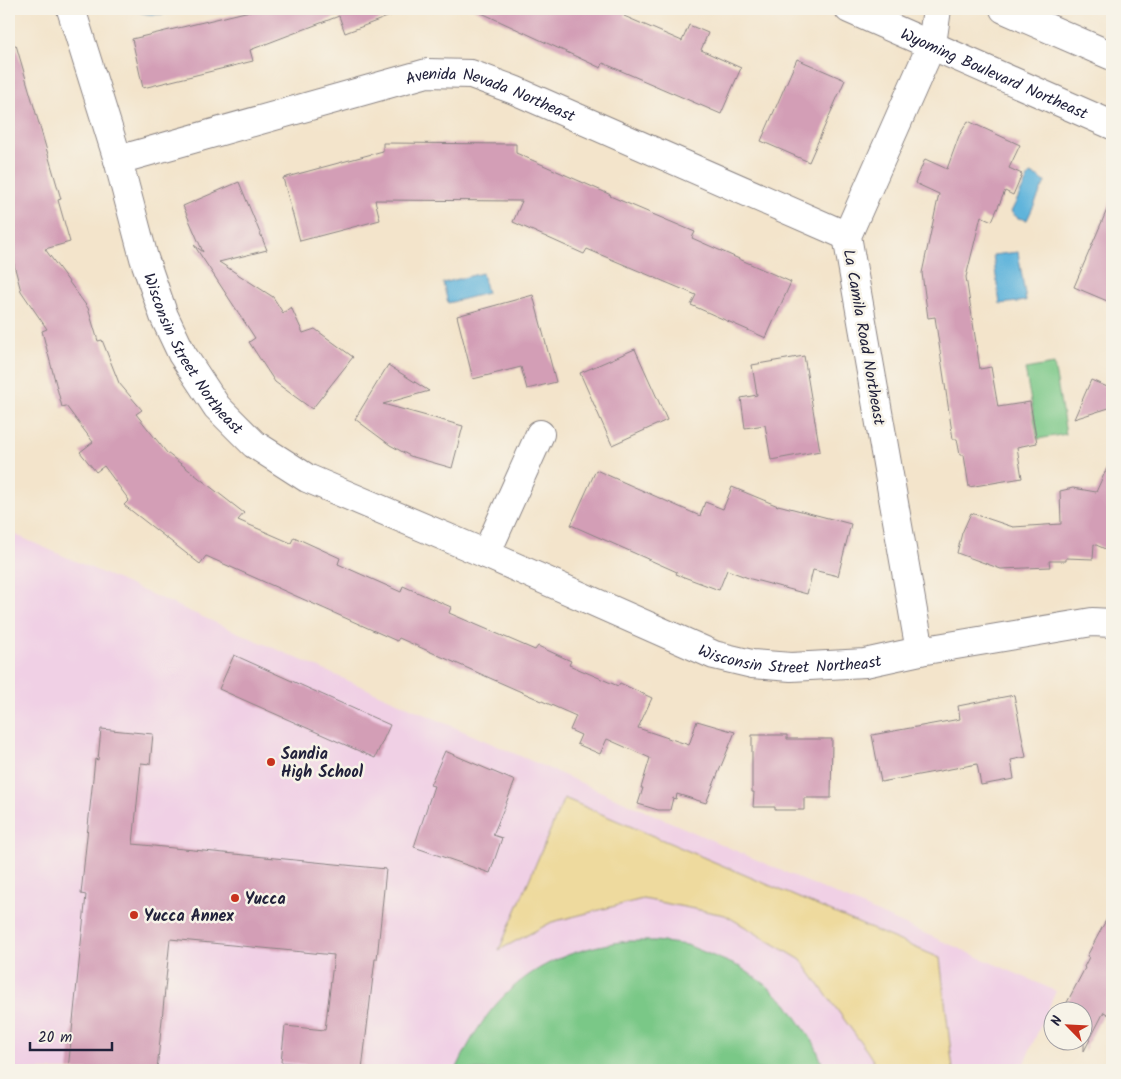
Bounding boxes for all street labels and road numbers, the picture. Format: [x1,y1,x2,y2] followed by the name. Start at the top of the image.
[896,22,1092,127] street label: Wyoming Boulevard Northeast
[403,62,580,130] street label: Avenida Nevada Northeast
[836,247,891,428] street label: La Camila Road Northeast
[136,270,249,441] street label: Wisconsin Street Northeast
[694,639,885,681] street label: Wisconsin Street Northeast

